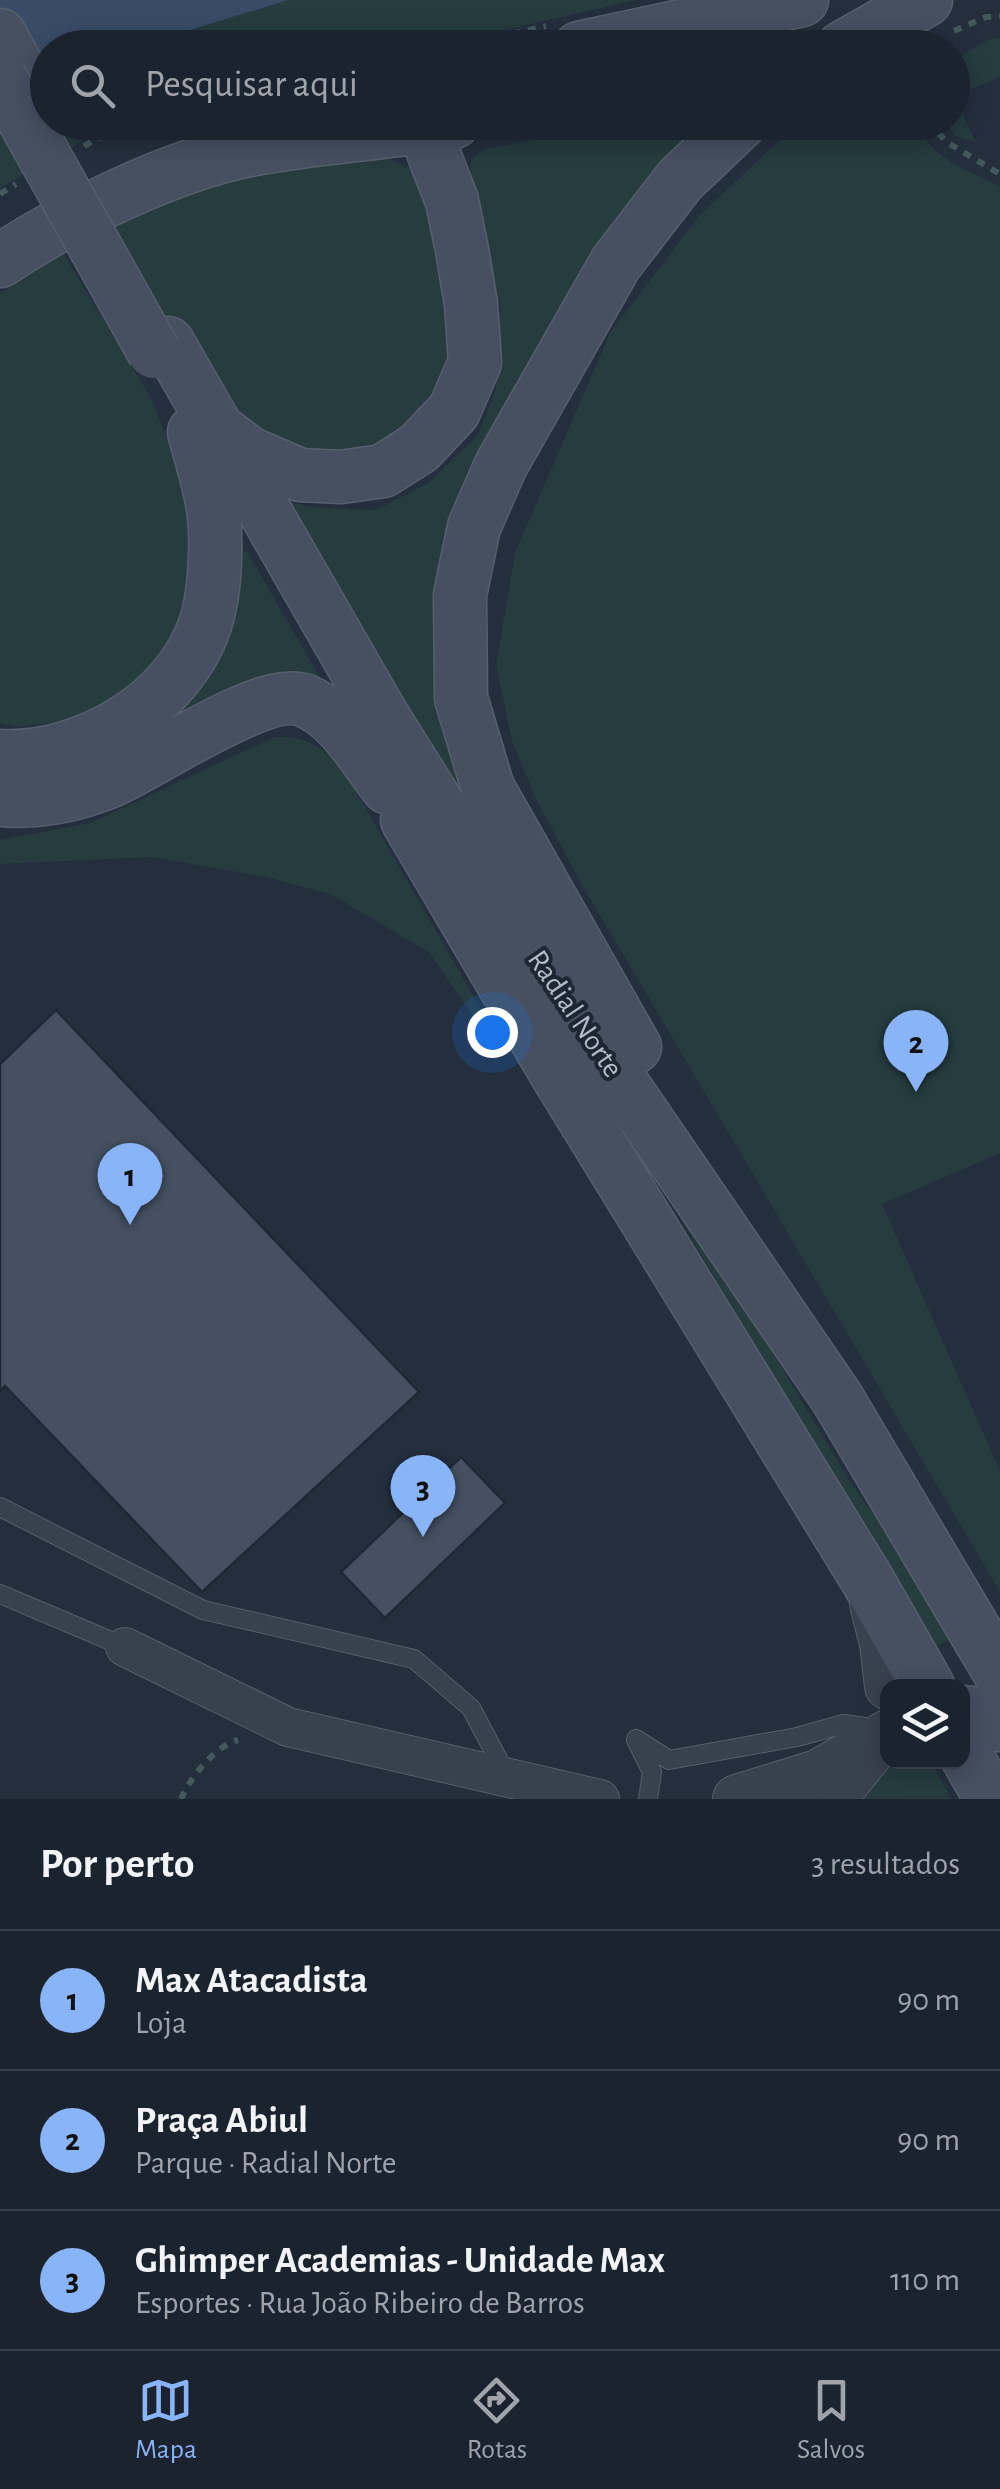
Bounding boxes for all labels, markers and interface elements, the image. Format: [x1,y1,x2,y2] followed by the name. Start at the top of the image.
[30,30,970,140] search box
[65,58,120,113] icon: search
[145,66,358,104] text: Pesquisar aqui
[522,945,628,1083] street label: Radial Norte
[467,1007,518,1058] your location
[884,1010,948,1092] pin: 2
[98,1142,162,1225] pin: 1
[390,1454,456,1537] pin: 3
[880,1679,970,1769] map controls
[880,1679,970,1769] button: layers
[40,1843,194,1885] text: Por perto
[811,1848,960,1880] text: 3 resultados
[135,1962,368,2000] text: Max Atacadista
[67,1984,78,2016] text: 1
[897,1984,960,2016] text: 90 m
[135,2007,187,2039] text: Loja
[135,2102,308,2140] text: Praça Abiul
[65,2124,80,2156] text: 2
[897,2124,960,2156] text: 90 m
[135,2147,396,2179] text: Parque · Radial Norte
[135,2242,665,2280] text: Ghimper Academias - Unidade Max
[66,2264,79,2296] text: 3
[890,2264,960,2296] text: 110 m
[135,2287,585,2319] text: Esportes · Rua João Ribeiro de Barros
[135,2373,197,2467] tab: Mapa
[467,2373,527,2467] tab: Rotas
[797,2373,865,2467] tab: Salvos

